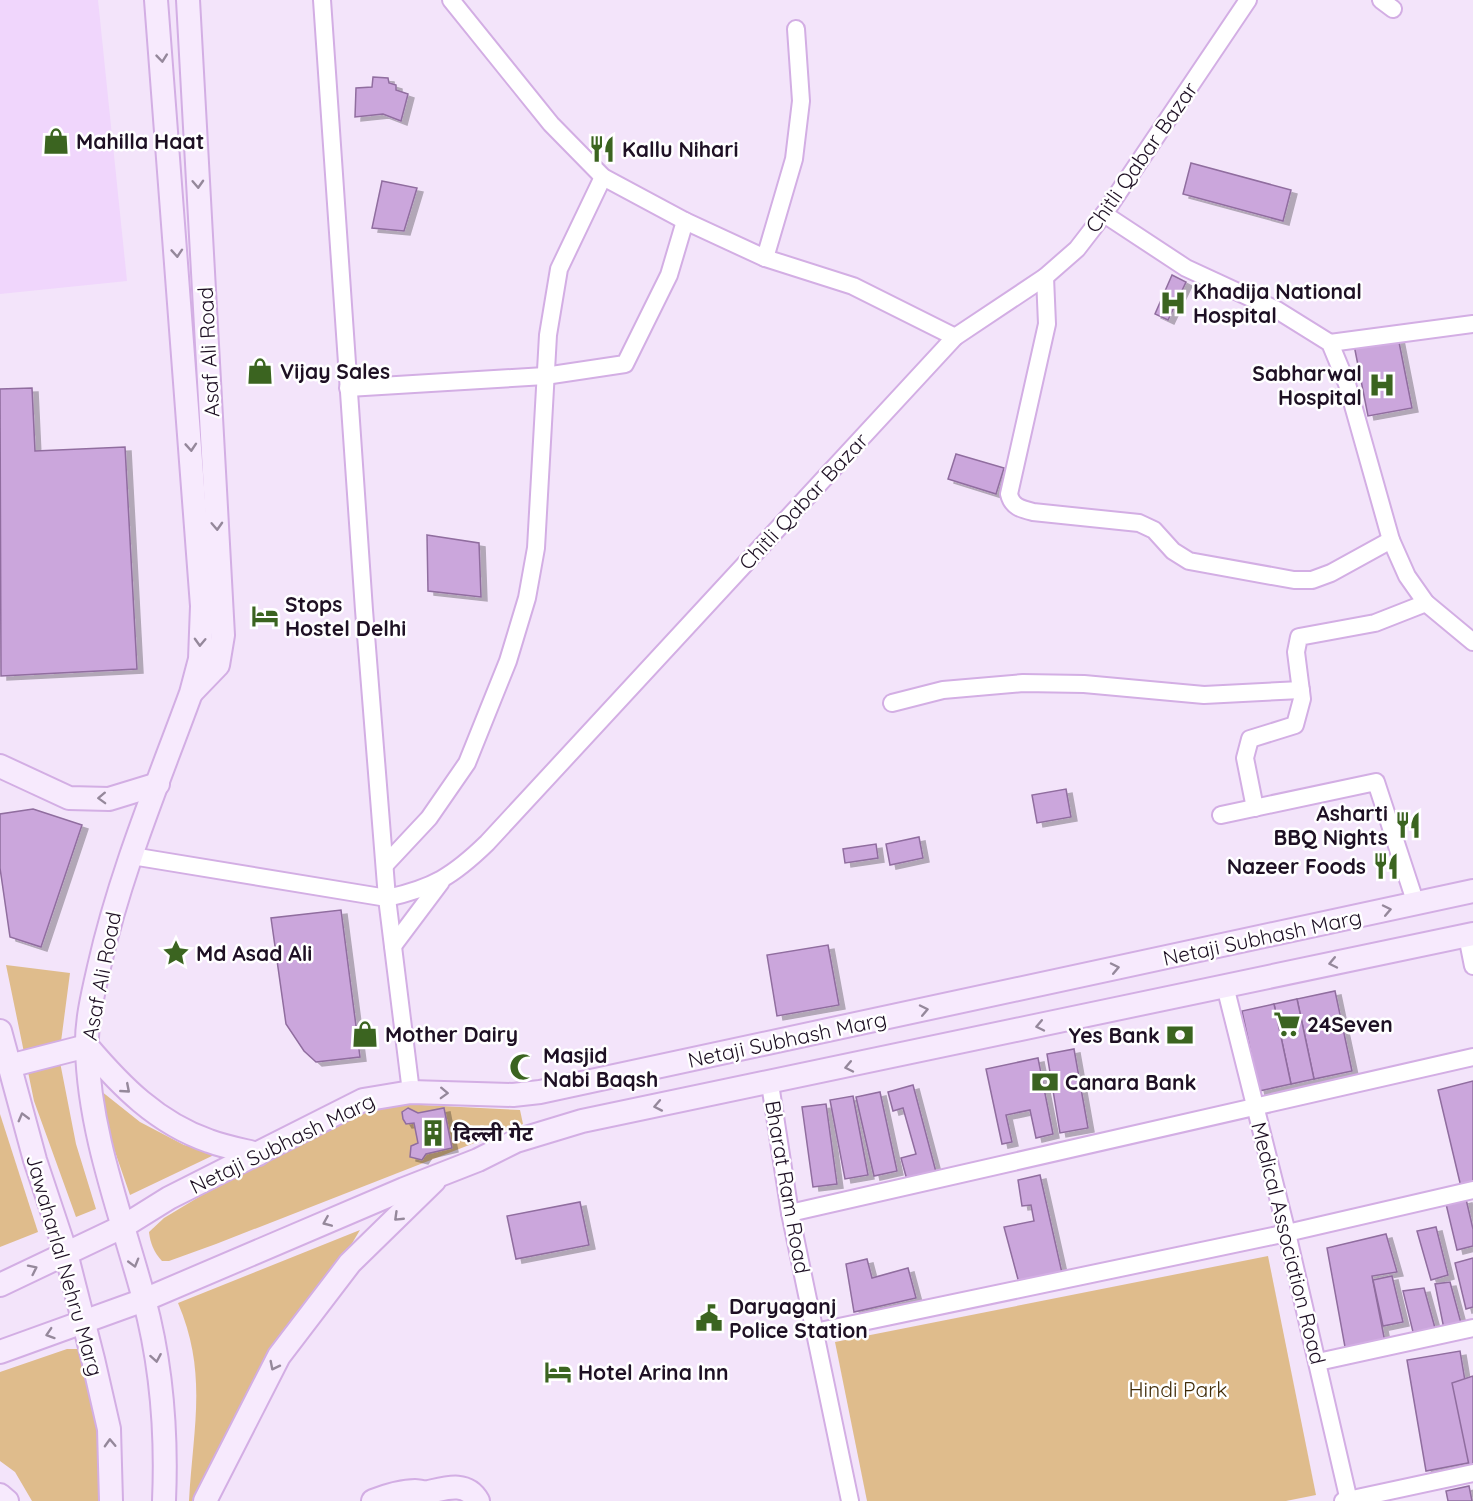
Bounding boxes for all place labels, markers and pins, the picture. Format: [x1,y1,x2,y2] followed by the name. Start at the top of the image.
[41,126,71,156] shop icon: Mahilla Haat
[76,128,204,154] place label: Mahilla Haat
[587,134,617,164] restaurant icon: Kallu Nihari
[622,136,738,162] place label: Kallu Nihari
[1193,278,1362,328] place label: Khadija National Hospital
[1158,288,1188,318] hospital icon: Khadija National Hospital
[245,356,275,386] shop icon: Vijay Sales
[280,358,390,384] place label: Vijay Sales
[1252,360,1362,410] place label: Sabharwal Hospital
[1367,370,1397,400] hospital icon: Sabharwal Hospital
[285,591,406,641] place label: Stops Hostel Delhi
[250,601,280,631] hotel icon: Stops Hostel Delhi
[1274,800,1388,850] place label: Asharti BBQ Nights
[1393,810,1423,840] restaurant icon: Asharti BBQ Nights
[1371,851,1401,881] restaurant icon: Nazeer Foods
[1227,853,1366,879] place label: Nazeer Foods
[161,938,191,968] place icon: Md Asad Ali
[196,940,312,966] place label: Md Asad Ali
[1272,1009,1302,1039] supermarket icon: 24Seven
[1307,1011,1393,1037] place label: 24Seven
[350,1019,380,1049] shop icon: Mother Dairy
[1165,1020,1195,1050] bank icon: Yes Bank
[385,1021,518,1047] place label: Mother Dairy
[1069,1022,1160,1048] place label: Yes Bank
[543,1042,658,1092] place label: Masjid Nabi Baqsh
[508,1052,538,1082] mosque icon: Masjid Nabi Baqsh
[1030,1067,1060,1097] bank icon: Canara Bank
[1065,1069,1196,1095] place label: Canara Bank
[418,1118,448,1148] building icon: दिल्ली गेट
[453,1120,534,1146] place label: दिल्ली गेट
[729,1293,868,1343] place label: Daryaganj Police Station
[694,1303,724,1333] public building icon: Daryaganj Police Station
[543,1357,573,1387] hotel icon: Hotel Arina Inn
[578,1359,729,1385] place label: Hotel Arina Inn

